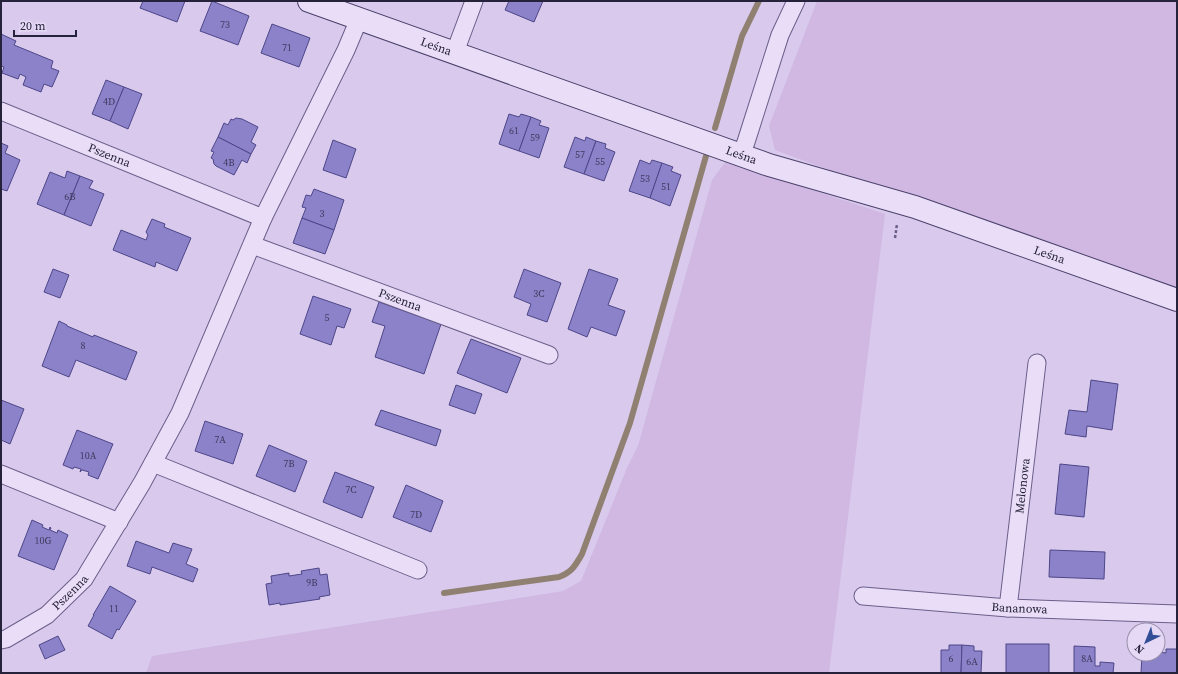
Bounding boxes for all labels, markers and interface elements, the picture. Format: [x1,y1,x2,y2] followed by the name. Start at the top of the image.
[14,12,76,38] scale bar
[20,18,46,34] text: 20 m
[220,18,230,31] house number: 73
[418,33,455,60] street label: Leśna
[282,41,292,54] house number: 71
[103,95,115,108] house number: 4D
[509,124,519,137] house number: 61
[530,131,540,144] house number: 59
[86,139,134,171] street label: Pszenna
[724,142,760,168] street label: Leśna
[575,148,585,161] house number: 57
[595,155,605,168] house number: 55
[223,156,235,169] house number: 4B
[640,172,650,185] house number: 53
[661,180,671,193] house number: 51
[64,190,76,203] house number: 6B
[320,207,325,220] house number: 3
[1032,242,1068,268] street label: Leśna
[376,285,425,315] street label: Pszenna
[533,287,545,300] house number: 3C
[325,311,330,324] house number: 5
[81,339,86,352] house number: 8
[214,433,226,446] house number: 7A
[80,449,97,462] house number: 10A
[1011,456,1034,514] street label: Melonowa
[283,457,295,470] house number: 7B
[345,483,357,496] house number: 7C
[410,508,422,521] house number: 7D
[35,534,52,547] house number: 10G
[49,571,93,614] street label: Pszenna
[306,576,318,589] house number: 9B
[991,599,1049,617] street label: Bananowa
[109,602,119,615] house number: 11
[1126,622,1166,662] north arrow
[1131,641,1148,657] text: N
[949,652,954,665] house number: 6
[1081,652,1093,665] house number: 8A
[966,655,978,668] house number: 6A

